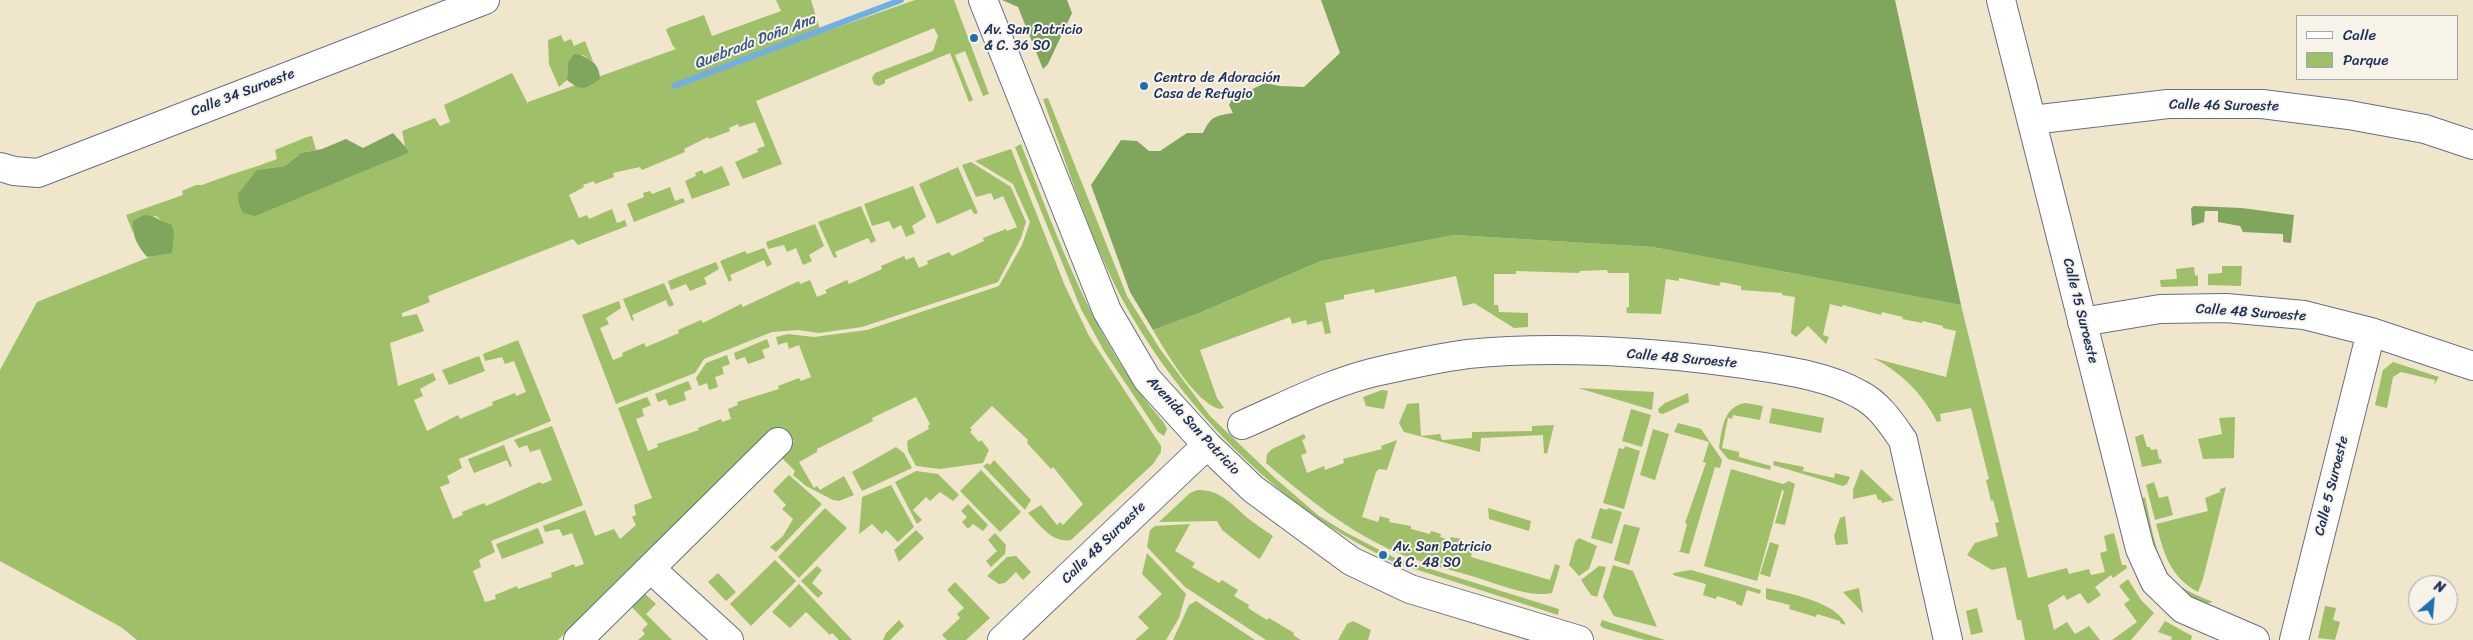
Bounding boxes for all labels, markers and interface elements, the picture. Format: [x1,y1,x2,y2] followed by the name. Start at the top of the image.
[692,11,818,73] water label: Quebrada Doña Ana
[2296,15,2458,80] legend
[984,22,1083,54] place label: Av. San Patricio & C. 36 SO
[2343,22,2376,48] text: Calle
[968,32,980,44] marker: Av. San Patricio & C. 36 SO
[2343,47,2388,73] text: Parque
[189,65,297,121] street label: Calle 34 Suroeste
[1154,70,1280,102] place label: Centro de Adoración Casa de Refugio
[1138,80,1150,92] marker: Centro de Adoración Casa de Refugio
[2169,97,2279,115] street label: Calle 46 Suroeste
[2059,257,2101,365] street label: Calle 15 Suroeste
[2195,301,2307,325] street label: Calle 48 Suroeste
[1626,346,1738,372] street label: Calle 48 Suroeste
[1143,373,1243,479] street label: Avenida San Patricio
[2312,435,2352,537] street label: Calle 5 Suroeste
[1058,499,1150,587] street label: Calle 48 Suroeste
[1393,539,1492,572] place label: Av. San Patricio & C. 48 SO
[1377,549,1389,561] marker: Av. San Patricio & C. 48 SO
[2430,574,2450,600] text: N
[2408,575,2458,625] north arrow

